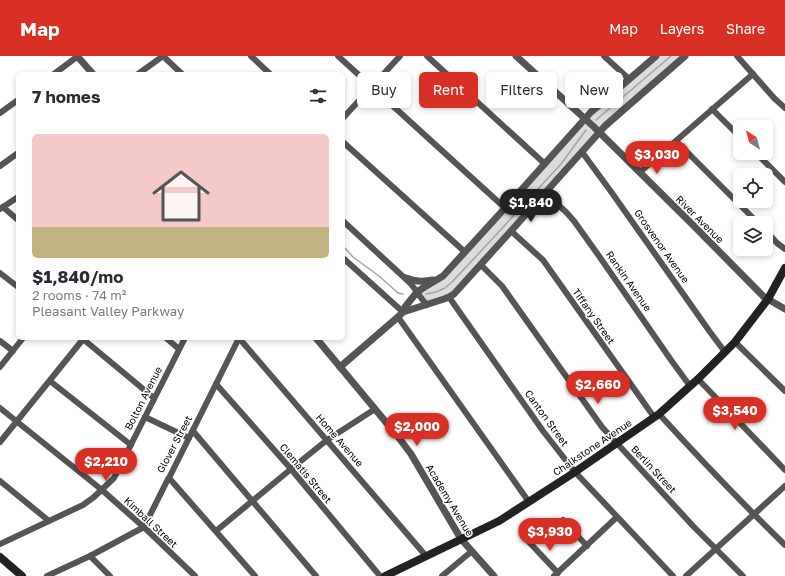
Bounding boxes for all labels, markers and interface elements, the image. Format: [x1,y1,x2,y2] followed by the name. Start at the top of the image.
[20,17,60,40] text: Map
[609,20,638,37] text: Map
[660,20,704,37] text: Layers
[726,20,765,37] text: Share
[357,72,411,108] chip: Buy
[419,72,478,108] chip: Rent
[486,72,557,108] chip: Filters
[565,72,623,108] chip: New
[307,85,329,107] icon: filters
[32,86,100,107] text: 7 homes
[733,120,773,160] north arrow
[733,120,773,256] map controls
[624,141,690,175] pin: $3,030
[634,146,680,162] text: $3,030
[145,160,217,232] icon: home
[733,168,773,208] button: locate
[498,189,564,223] pin: $1,840
[674,193,726,245] street label: River Avenue
[509,194,553,210] text: $1,840
[632,207,692,285] street label: Grosvenor Avenue
[733,216,773,256] button: layers
[604,249,654,314] street label: Rankin Avenue
[32,266,123,287] text: $1,840/mo
[570,286,618,346] street label: Tiffany Street
[32,287,126,303] text: 2 rooms · 74 m²
[32,303,184,319] text: Pleasant Valley Parkway
[122,364,164,432] street label: Bolton Avenue
[565,371,631,405] pin: $2,660
[575,376,621,392] text: $2,660
[523,387,571,449] street label: Canton Street
[702,397,768,431] pin: $3,540
[712,402,758,418] text: $3,540
[314,411,366,469] street label: Home Avenue
[154,413,194,475] street label: Glover Street
[384,413,450,447] pin: $2,000
[550,416,634,478] street label: Chalkstone Avenue
[394,418,440,434] text: $2,000
[278,441,334,505] street label: Clematis Street
[629,443,679,495] street label: Berlin Street
[73,448,139,482] pin: $2,210
[84,453,128,469] text: $2,210
[424,462,476,538] street label: Academy Avenue
[122,494,180,550] street label: Kimball Street
[517,518,583,552] pin: $3,930
[527,523,573,539] text: $3,930

